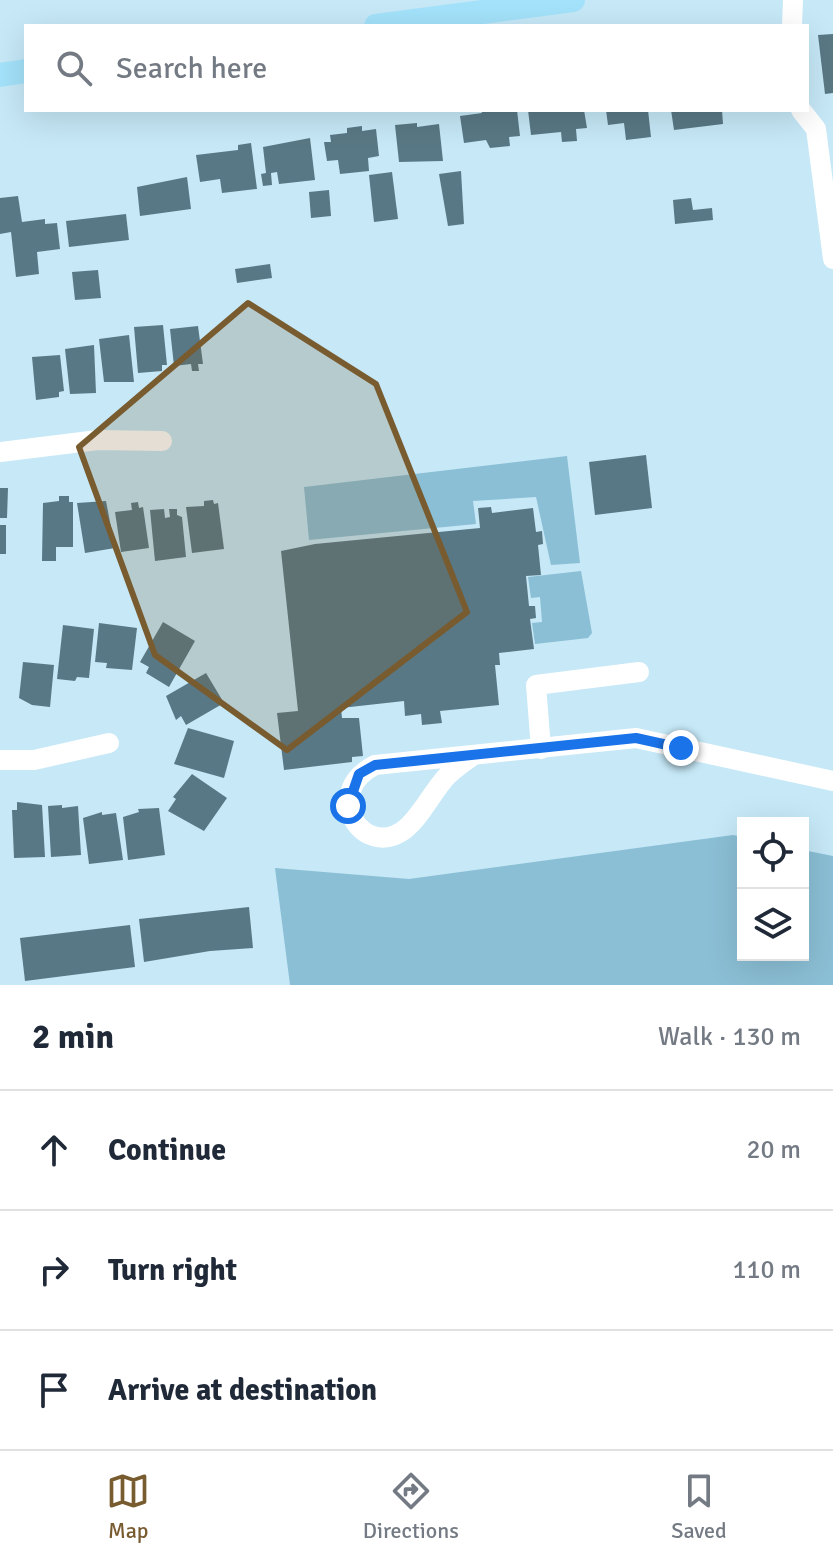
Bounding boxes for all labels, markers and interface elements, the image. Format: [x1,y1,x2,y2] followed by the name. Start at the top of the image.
[24,24,809,112] search box
[52,46,96,90] icon: search
[116,50,267,87] text: Search here
[663,730,699,766] route end
[330,788,366,824] route start
[737,817,809,961] map controls
[737,817,809,889] button: locate
[737,889,809,961] button: layers
[32,1016,114,1058] text: 2 min
[658,1021,801,1053] text: Walk · 130 m
[32,1128,76,1172] icon: ahead
[108,1132,226,1169] text: Continue
[746,1134,801,1166] text: 20 m
[32,1248,76,1292] icon: right
[108,1252,237,1289] text: Turn right
[732,1254,801,1286] text: 110 m
[32,1368,76,1412] icon: arrive
[108,1372,377,1409] text: Arrive at destination
[106,1469,150,1544] tab: Map
[363,1469,459,1544] tab: Directions
[671,1469,727,1544] tab: Saved

